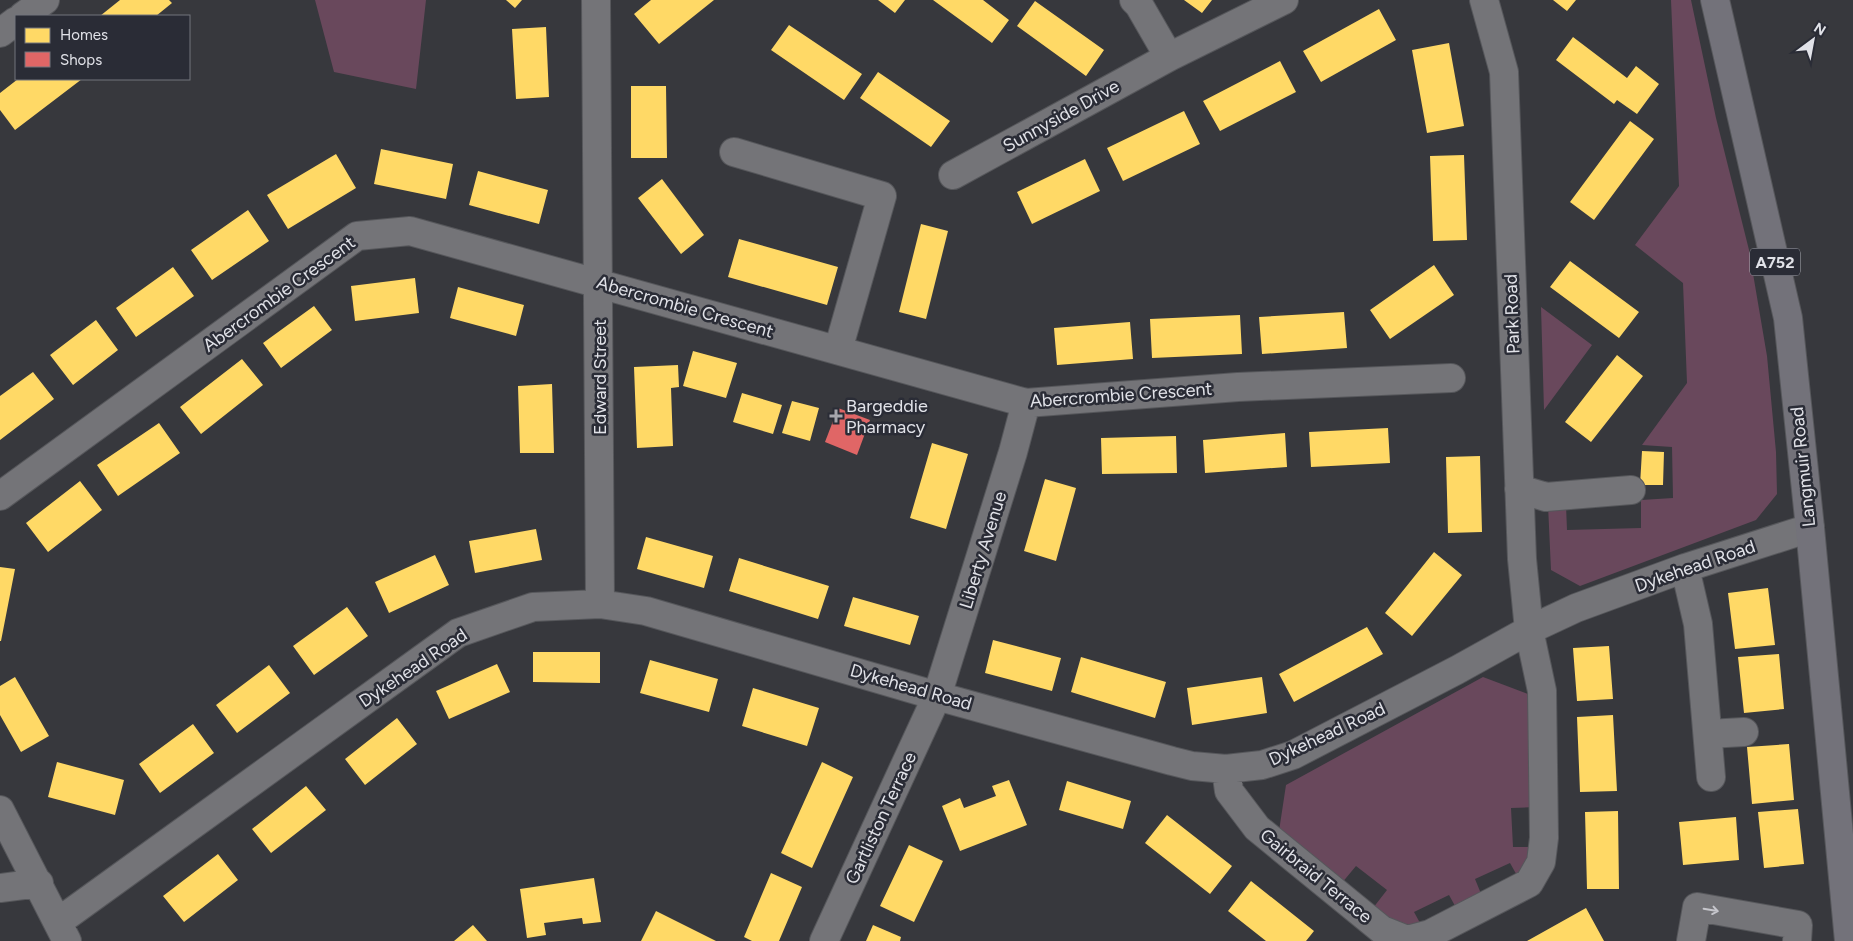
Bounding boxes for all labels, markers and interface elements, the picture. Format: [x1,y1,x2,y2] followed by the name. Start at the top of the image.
[15,15,190,80] legend
[1788,15,1838,65] north arrow
[1811,19,1829,39] text: N
[60,26,108,44] text: Homes
[60,51,102,69] text: Shops
[999,75,1123,157] street label: Sunnyside Drive
[199,231,360,357] street label: Abercrombie Crescent
[1750,248,1800,276] road number: A752
[594,271,776,343] street label: Abercrombie Crescent
[1500,274,1524,354] street label: Park Road
[589,319,611,435] street label: Edward Street
[1029,378,1213,412] street label: Abercrombie Crescent
[846,395,928,438] place label: Bargeddie Pharmacy
[1786,406,1820,528] street label: Langmuir Road
[830,410,842,422] marker: Bargeddie Pharmacy
[955,488,1011,611] street label: Liberty Avenue
[1632,535,1758,597] street label: Dykehead Road
[355,624,471,712] street label: Dykehead Road
[848,659,974,715] street label: Dykehead Road
[1265,697,1389,771] street label: Dykehead Road
[841,748,921,888] street label: Gartliston Terrace
[1256,824,1377,928] street label: Gairbraid Terrace
[1702,905,1718,915] one-way arrow

